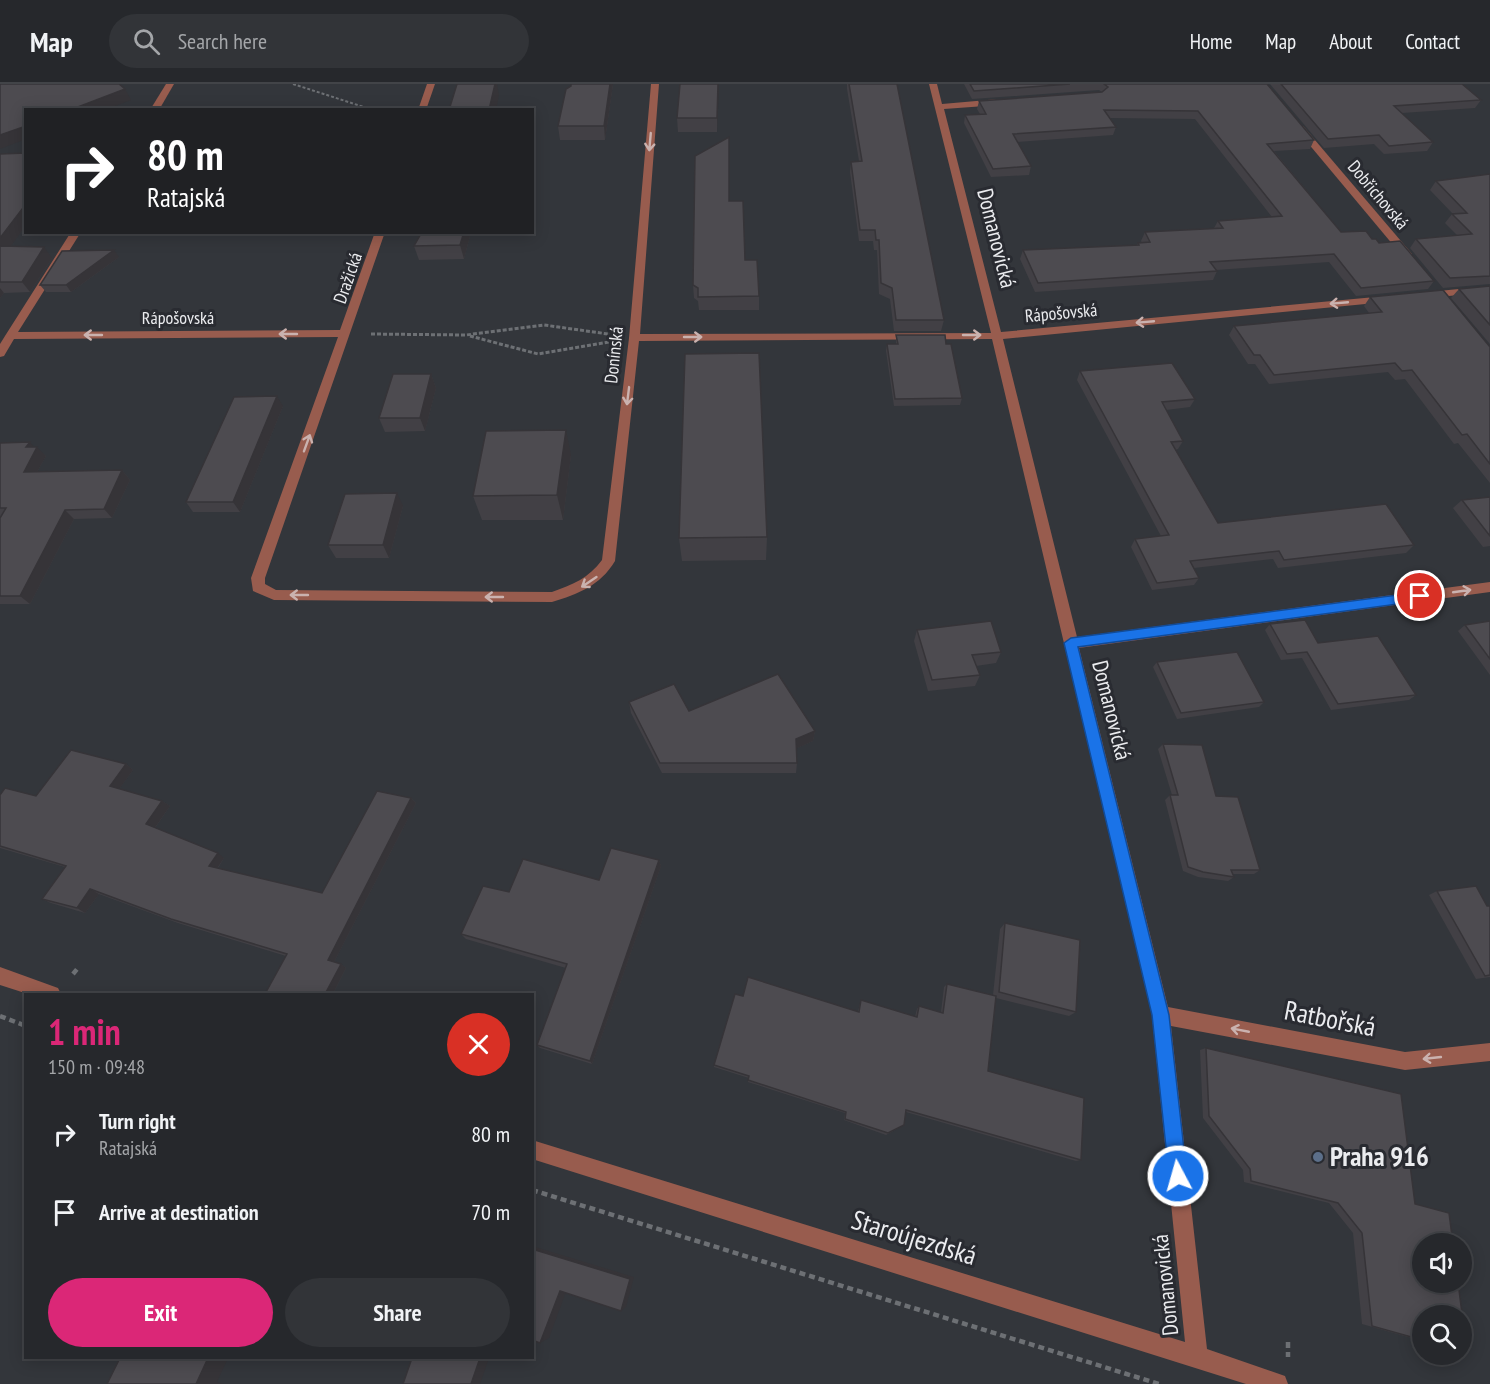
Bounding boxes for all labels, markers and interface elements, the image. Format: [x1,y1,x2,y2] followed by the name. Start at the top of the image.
[109,14,529,68] search box
[30,23,73,60] text: Map
[130,25,163,58] icon: search
[178,27,267,55] text: Search here
[1190,28,1232,55] text: Home
[1265,28,1296,55] text: Map
[1329,28,1372,55] text: About
[1405,28,1460,55] text: Contact
[147,127,224,182] text: 80 m
[48,132,126,210] icon: right
[645,132,656,152] one-way arrow
[1343,155,1414,234] street label: Dobřichovská
[147,180,225,214] text: Ratajská
[971,185,1023,291] street label: Domanovická
[328,249,367,306] street label: Dražická
[1024,298,1098,327] street label: Rápošovská
[1330,298,1350,309] one-way arrow
[142,306,214,329] street label: Rápošovská
[1136,317,1155,328] one-way arrow
[599,325,628,385] street label: Donínská
[278,328,298,340] one-way arrow
[961,329,981,341] one-way arrow
[83,330,103,341] one-way arrow
[682,331,702,343] one-way arrow
[622,385,633,405] one-way arrow
[302,435,313,453] one-way arrow
[1394,570,1445,621] pin
[582,576,598,588] one-way arrow
[1403,579,1436,612] icon: arrive
[1452,585,1471,596] one-way arrow
[289,589,309,601] one-way arrow
[484,591,504,602] one-way arrow
[1086,657,1138,763] street label: Domanovická
[1282,993,1379,1044] street label: Ratbořská
[48,1008,121,1055] text: 1 min
[447,1013,510,1076] button: close
[1231,1024,1250,1035] one-way arrow
[1422,1053,1442,1064] one-way arrow
[48,1054,145,1080] text: 150 m · 09:48
[99,1107,176,1135] text: Turn right
[48,1118,81,1151] icon: right
[471,1120,510,1148] text: 80 m
[99,1135,157,1161] text: Ratajská
[1330,1139,1429,1173] place label: Praha 916
[1146,1144,1210,1208] position arrow
[1311,1150,1325,1164] marker: Praha 916
[48,1196,81,1229] icon: arrive
[99,1198,259,1226] text: Arrive at destination
[471,1198,510,1226] text: 70 m
[848,1202,981,1272] street label: Staroújezdská
[1146,1233,1184,1337] street label: Domanovická
[1412,1233,1472,1365] map controls
[1412,1233,1472,1293] button: sound
[48,1278,273,1347] button: Exit
[285,1278,510,1347] button: Share
[1412,1305,1472,1365] button: search

